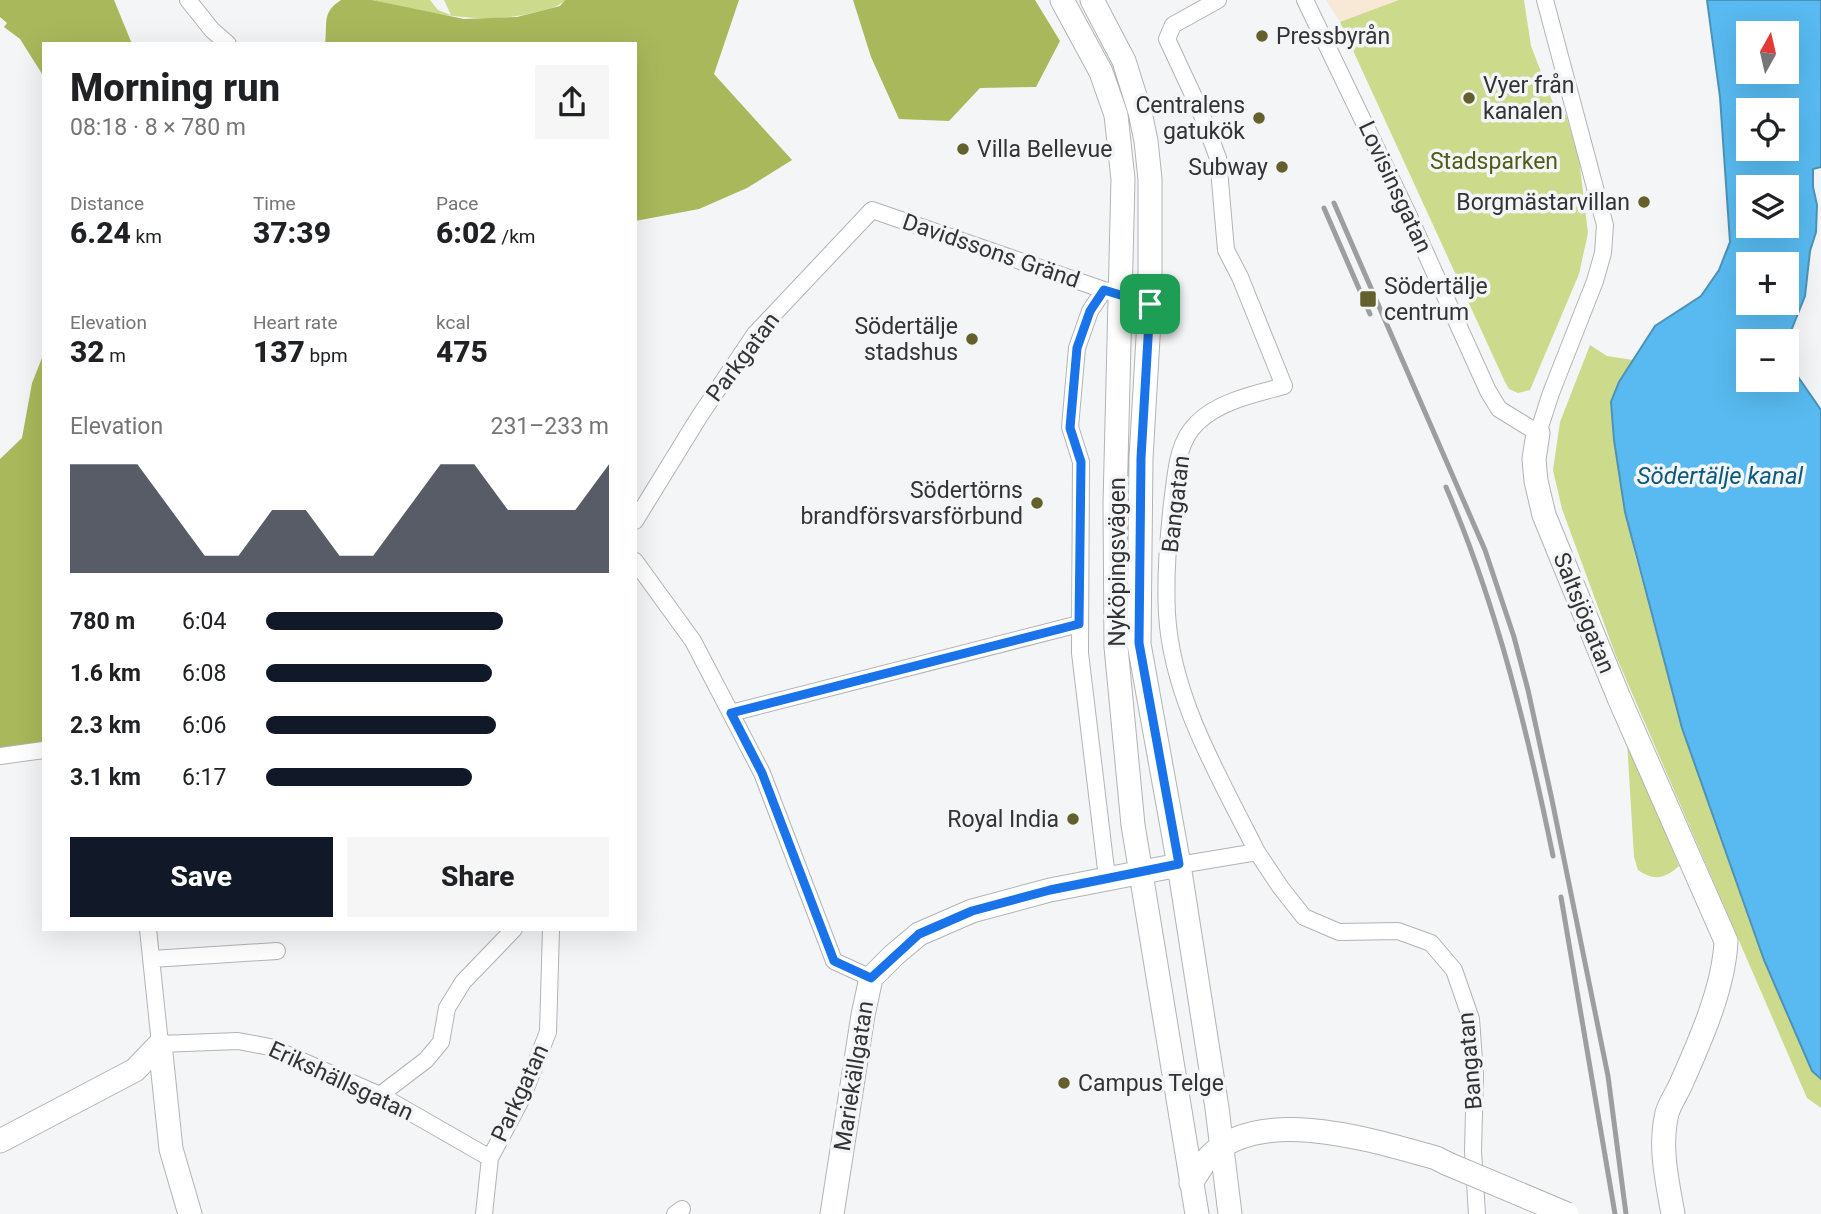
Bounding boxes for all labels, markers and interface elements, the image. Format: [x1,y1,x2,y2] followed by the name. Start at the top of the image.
[1736,21,1799,84] north arrow
[1736,21,1799,392] map controls
[1276,23,1390,50] place label: Pressbyrån
[1254,28,1270,44] marker: Pressbyrån
[535,65,609,139] button: share
[70,66,280,110] text: Morning run
[1483,72,1575,125] place label: Vyer från kanalen
[1461,90,1477,106] marker: Vyer från kanalen
[1135,92,1245,145] place label: Centralens gatukök
[1736,98,1799,161] button: locate
[1251,110,1267,126] marker: Centralens gatukök
[70,114,246,141] text: 08:18 · 8 × 780 m
[1353,117,1437,257] street label: Lovisinsgatan
[977,136,1112,163] place label: Villa Bellevue
[955,141,971,157] marker: Villa Bellevue
[1430,148,1558,175] park label: Stadsparken
[1188,154,1268,181] place label: Subway
[1274,159,1290,175] marker: Subway
[1736,175,1799,238] button: layers
[1456,189,1630,216] place label: Borgmästarvillan
[70,192,144,215] text: Distance
[253,192,296,215] text: Time
[436,192,478,215] text: Pace
[1636,194,1652,210] marker: Borgmästarvillan
[899,208,1083,294] street label: Davidssons Gränd
[70,215,131,250] text: 6.24
[253,215,331,250] text: 37:39
[436,215,497,250] text: 6:02
[131,225,162,248] text: km
[497,225,536,248] text: /km
[1736,252,1799,315] button: +
[1384,273,1488,326] place label: Södertälje centrum
[1120,274,1180,334] pin
[1131,285,1169,323] icon: arrive
[1358,289,1378,309] marker: Södertälje centrum
[701,307,785,407] street label: Parkgatan
[70,311,147,334] text: Elevation
[253,311,338,334] text: Heart rate
[436,311,470,334] text: kcal
[854,313,958,366] place label: Södertälje stadshus
[1736,329,1799,392] button: −
[964,331,980,347] marker: Södertälje stadshus
[70,334,105,369] text: 32
[253,334,305,369] text: 137
[436,334,488,369] text: 475
[105,344,126,367] text: m
[305,344,348,367] text: bpm
[70,413,163,440] text: Elevation
[490,413,609,440] text: 231–233 m
[1157,454,1195,554] street label: Bangatan
[1637,462,1804,490] water label: Södertälje kanal
[800,477,1023,530] place label: Södertörns brandförsvarsförbund
[1104,477,1131,647] street label: Nyköpingsvägen
[1029,495,1045,511] marker: Södertörns brandförsvarsförbund
[1548,549,1620,677] street label: Saltsjögatan
[70,608,135,635] text: 780 m
[182,608,226,635] text: 6:04
[70,660,141,687] text: 1.6 km
[182,660,226,687] text: 6:08
[70,712,141,739] text: 2.3 km
[182,712,226,739] text: 6:06
[70,764,141,791] text: 3.1 km
[182,764,226,791] text: 6:17
[947,806,1059,833] place label: Royal India
[1065,811,1081,827] marker: Royal India
[70,837,333,917] button: Save
[347,837,609,917] button: Share
[829,999,879,1153] street label: Mariekällgatan
[1452,1011,1488,1111] street label: Bangatan
[264,1036,418,1126] street label: Erikshällsgatan
[486,1040,554,1146] street label: Parkgatan
[1078,1070,1224,1097] place label: Campus Telge
[1056,1075,1072,1091] marker: Campus Telge

